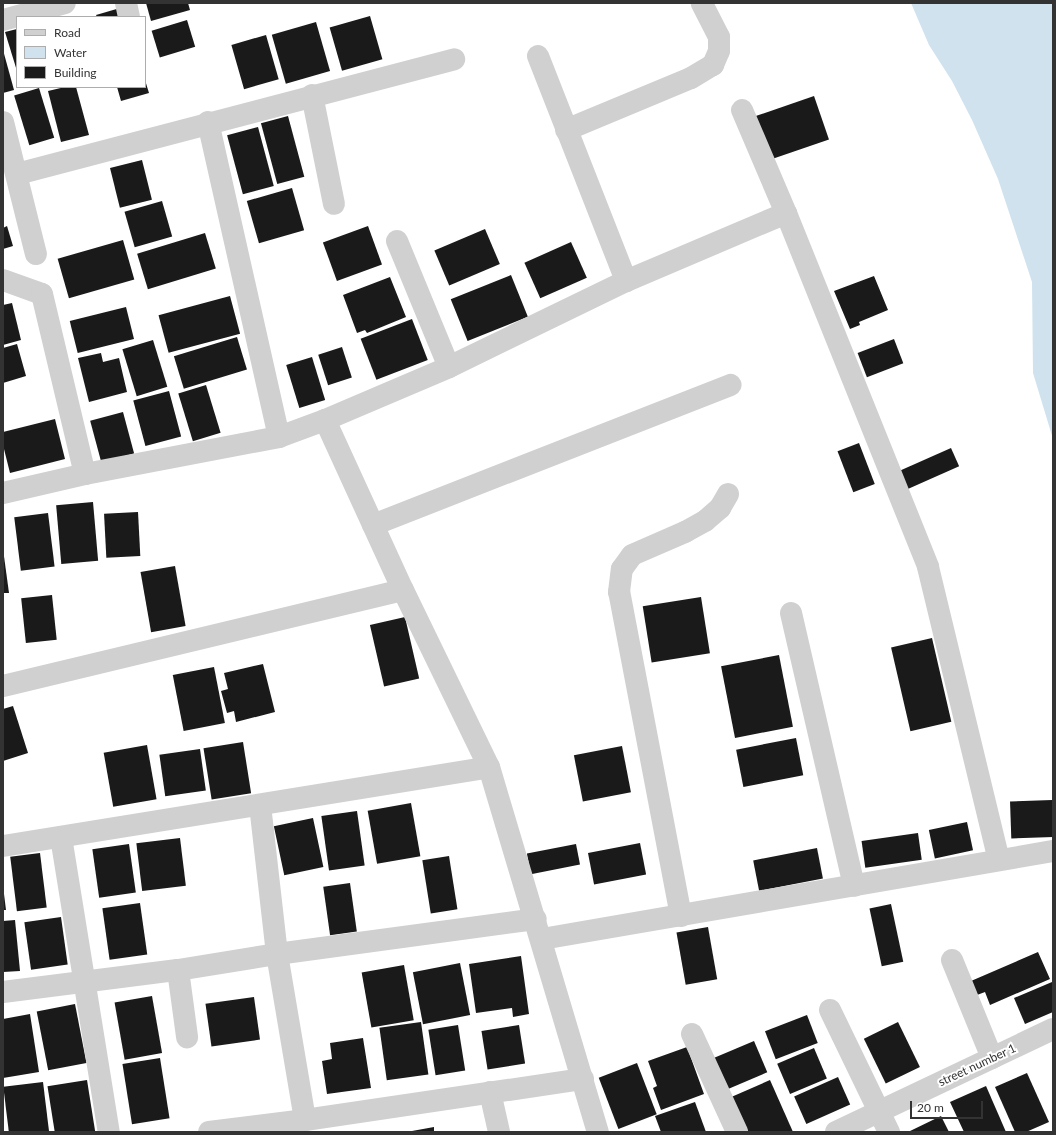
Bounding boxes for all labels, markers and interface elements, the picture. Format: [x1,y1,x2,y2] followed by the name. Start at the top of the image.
[16,16,146,88] legend
[54,25,81,40] text: Road
[54,45,87,60] text: Water
[54,65,97,80] text: Building
[936,1041,1018,1089] street label: street number 1
[912,1093,985,1119] scale bar
[917,1100,944,1115] text: 20 m

